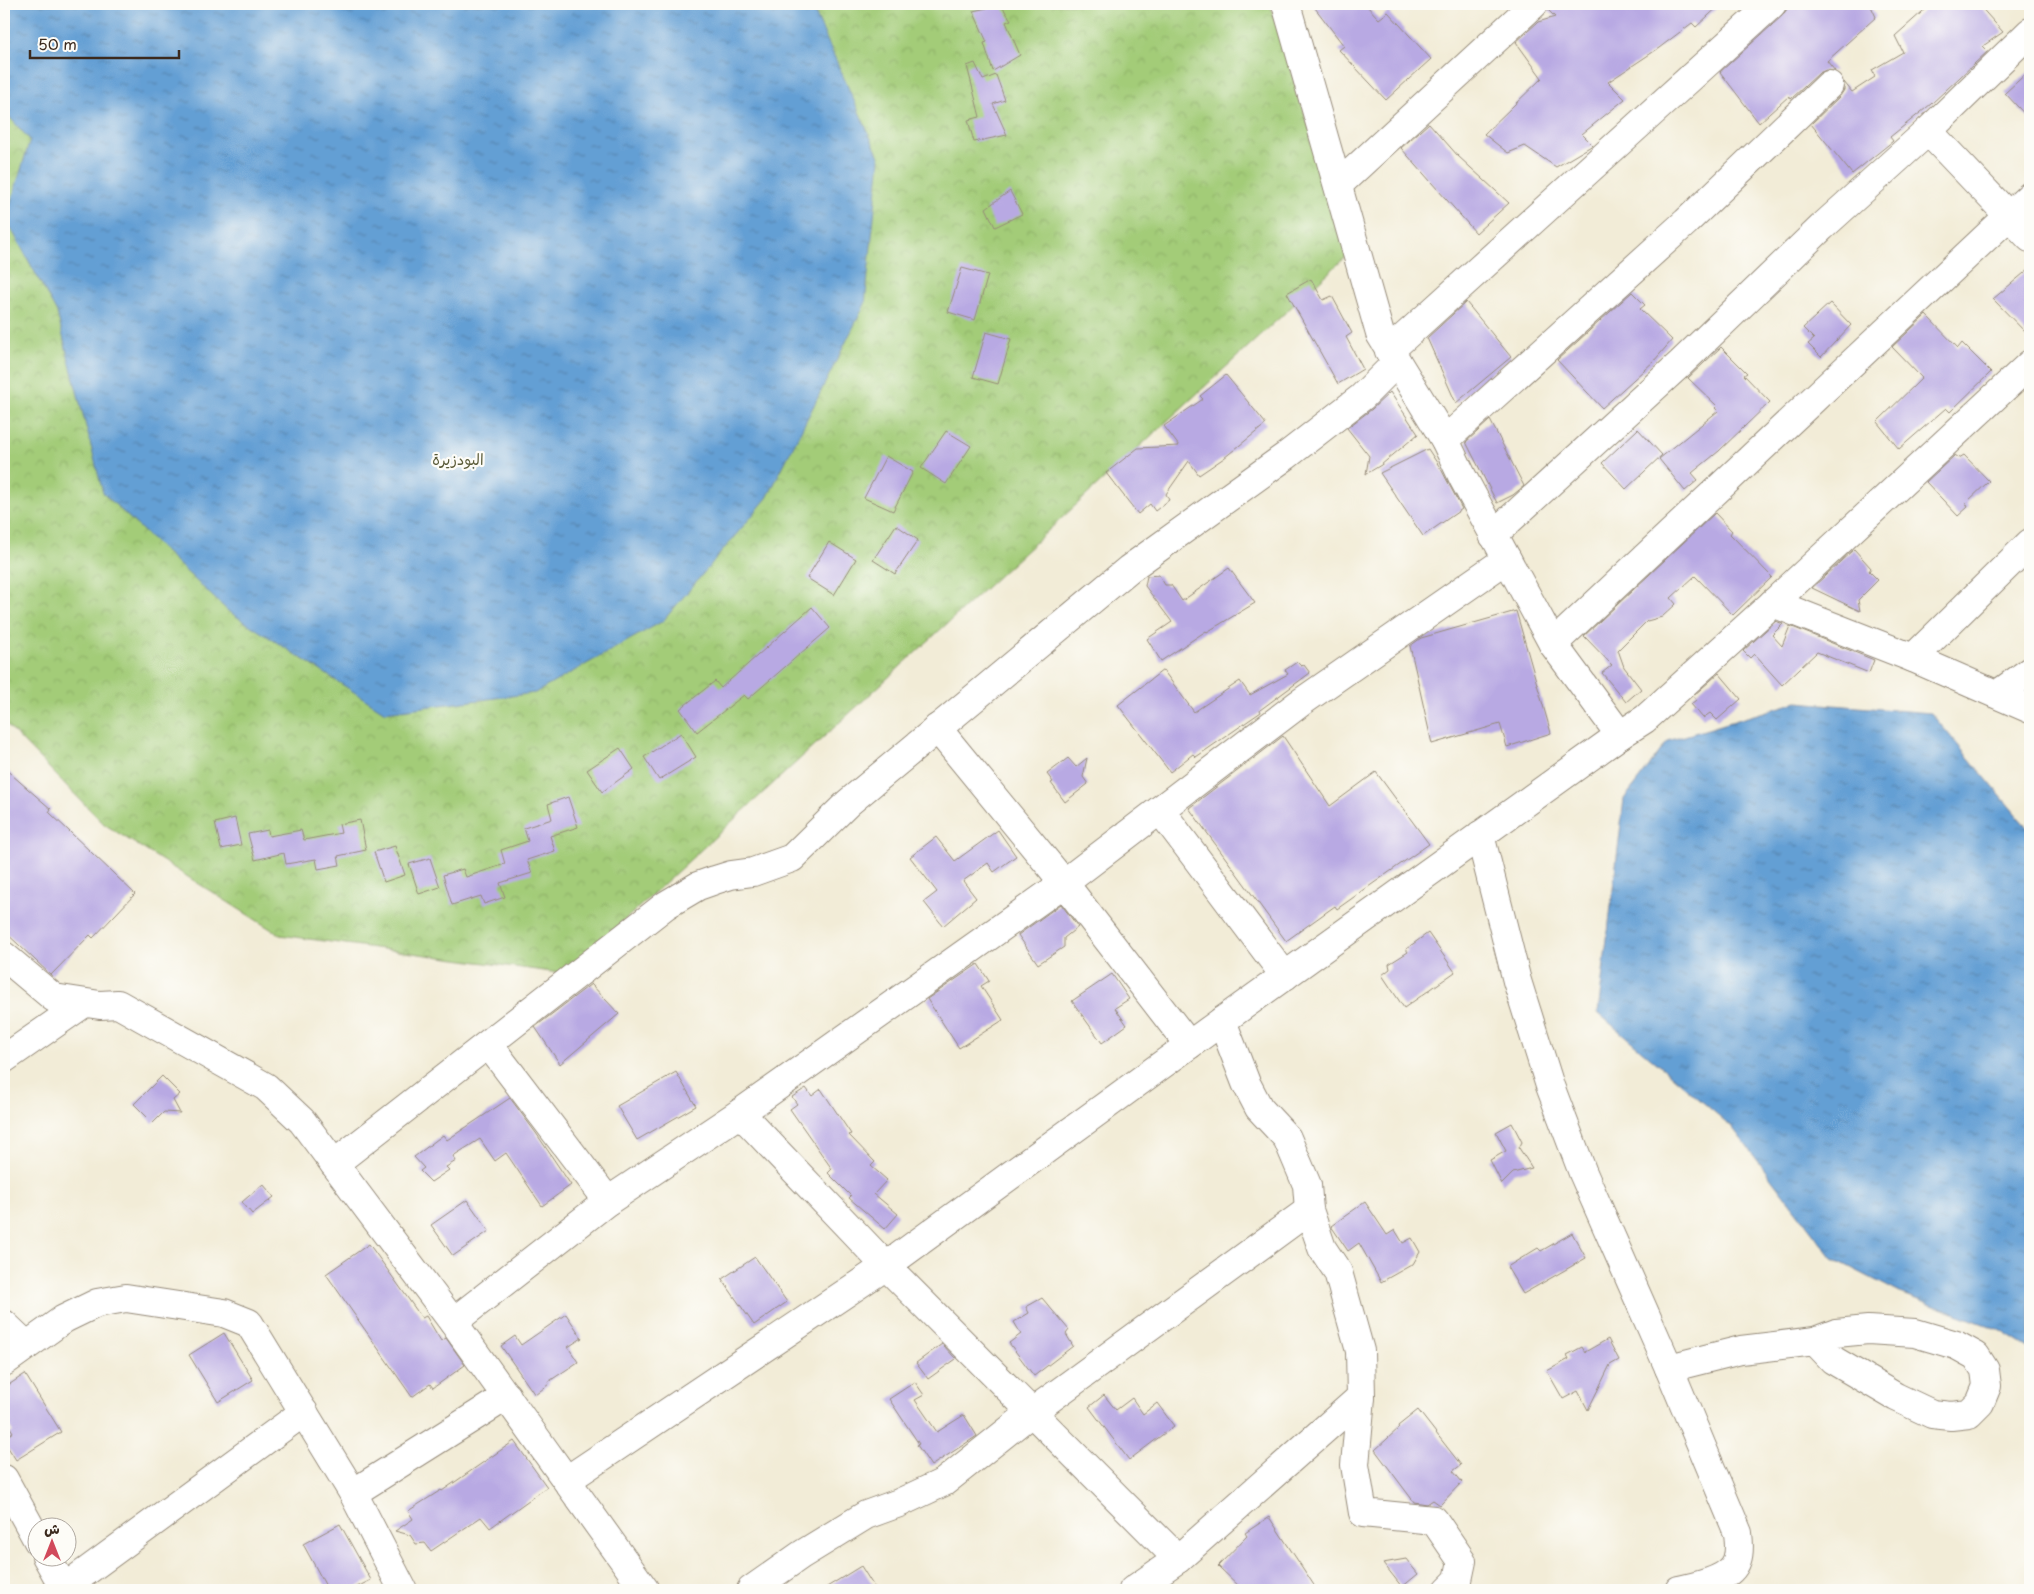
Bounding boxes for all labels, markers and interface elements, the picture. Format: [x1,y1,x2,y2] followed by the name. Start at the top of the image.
[30,28,179,60] scale bar
[38,32,77,55] text: 50 m
[432,447,484,470] park label: البودزيرة
[28,1516,78,1566] north arrow
[44,1518,60,1539] text: ش

